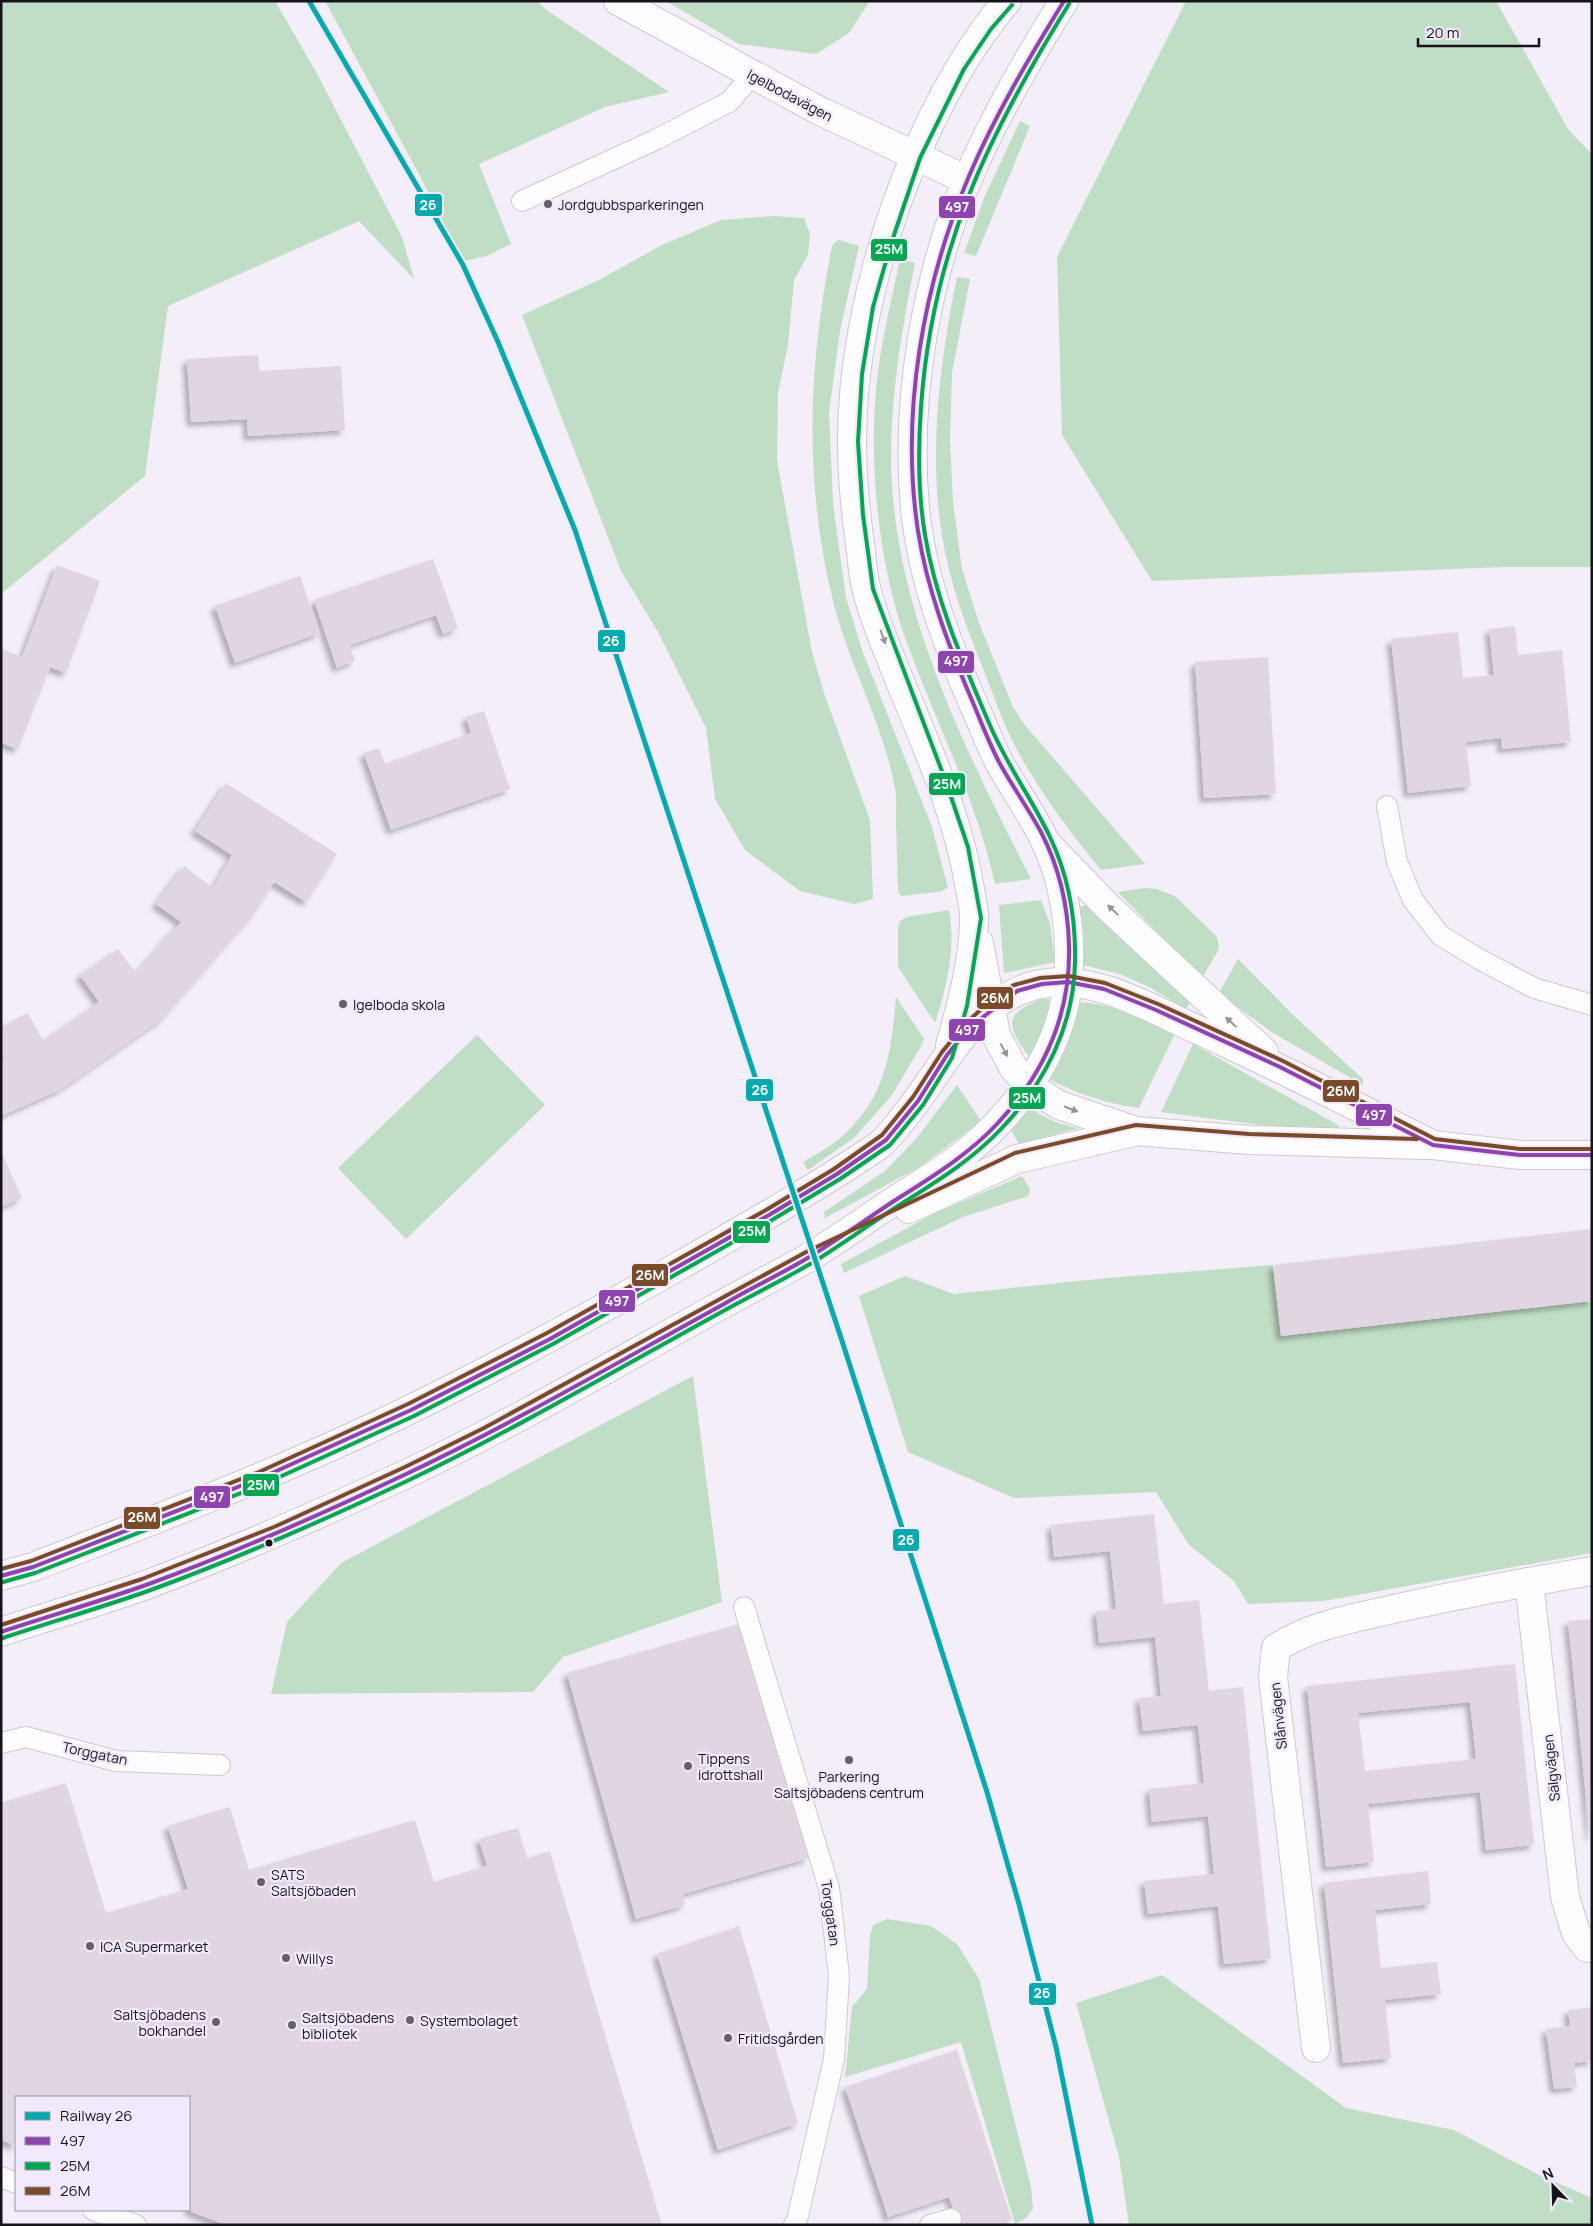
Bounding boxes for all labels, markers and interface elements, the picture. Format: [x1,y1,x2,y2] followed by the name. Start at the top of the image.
[1418,15,1539,47] scale bar
[1426,22,1459,43] text: 20 m
[744,64,836,126] street label: Igelbodavägen
[414,193,443,217] line badge: 26
[419,195,437,214] text: 26
[558,195,704,214] place label: Jordgubbsparkeringen
[938,195,976,219] line badge: 497
[945,197,969,216] text: 497
[542,198,554,210] marker: Jordgubbsparkeringen
[870,238,908,262] line badge: 25M
[875,239,903,258] text: 25M
[597,629,626,653] line badge: 26
[879,630,887,645] one-way arrow
[602,631,620,650] text: 26
[937,650,975,674] line badge: 497
[944,651,968,670] text: 497
[928,772,966,796] line badge: 25M
[933,774,961,793] text: 25M
[1107,904,1119,916] one-way arrow
[976,986,1014,1010] line badge: 26M
[980,988,1010,1007] text: 26M
[353,995,445,1014] place label: Igelboda skola
[337,998,349,1010] marker: Igelboda skola
[1225,1016,1237,1027] one-way arrow
[948,1018,986,1042] line badge: 497
[955,1020,979,1039] text: 497
[1000,1043,1008,1057] one-way arrow
[745,1078,774,1102] line badge: 26
[1322,1079,1360,1103] line badge: 26M
[751,1080,769,1099] text: 26
[1326,1081,1356,1100] text: 26M
[1008,1086,1046,1110] line badge: 25M
[1013,1088,1041,1107] text: 25M
[1355,1103,1393,1127] line badge: 497
[1362,1105,1386,1124] text: 497
[1064,1106,1079,1113] one-way arrow
[732,1220,771,1244] line badge: 25M
[738,1221,766,1240] text: 25M
[631,1263,669,1287] line badge: 26M
[635,1265,665,1284] text: 26M
[598,1289,636,1313] line badge: 497
[605,1291,629,1310] text: 497
[242,1473,280,1497] line badge: 25M
[247,1475,275,1494] text: 25M
[193,1485,231,1509] line badge: 497
[200,1487,224,1506] text: 497
[123,1506,161,1530] line badge: 26M
[127,1507,157,1526] text: 26M
[892,1528,920,1552] line badge: 26
[897,1530,915,1549] text: 26
[264,1538,274,1548] unlabelled marker
[1265,1682,1291,1750] street label: Slånvägen
[1538,1734,1564,1802] street label: Sälgvägen
[61,1737,129,1769] street label: Torggatan
[698,1749,763,1784] place label: Tippens idrottshall
[843,1754,855,1766] marker: Parkering Saltsjöbadens centrum
[682,1760,694,1772] marker: Tippens idrottshall
[774,1767,924,1802] place label: Parkering Saltsjöbadens centrum
[271,1865,356,1900] place label: SATS Saltsjöbaden
[255,1876,267,1888] marker: SATS Saltsjöbaden
[817,1879,845,1947] street label: Torggatan
[100,1937,209,1956] place label: ICA Supermarket
[84,1940,96,1952] marker: ICA Supermarket
[296,1949,333,1968] place label: Willys
[280,1952,292,1964] marker: Willys
[1028,1982,1057,2006] line badge: 26
[1033,1983,1051,2002] text: 26
[114,2005,206,2040] place label: Saltsjöbadens bokhandel
[302,2008,394,2043] place label: Saltsjöbadens bibliotek
[420,2011,518,2030] place label: Systembolaget
[404,2014,416,2026] marker: Systembolaget
[210,2016,222,2028] marker: Saltsjöbadens bokhandel
[286,2019,298,2031] marker: Saltsjöbadens bibliotek
[738,2029,823,2048] place label: Fritidsgården
[722,2032,734,2044] marker: Fritidsgården
[15,2096,190,2211] legend
[60,2105,133,2126] text: Railway 26
[60,2130,85,2151] text: 497
[60,2155,90,2176] text: 25M
[1528,2161,1578,2211] north arrow
[1539,2163,1556,2184] text: N
[60,2180,90,2201] text: 26M

